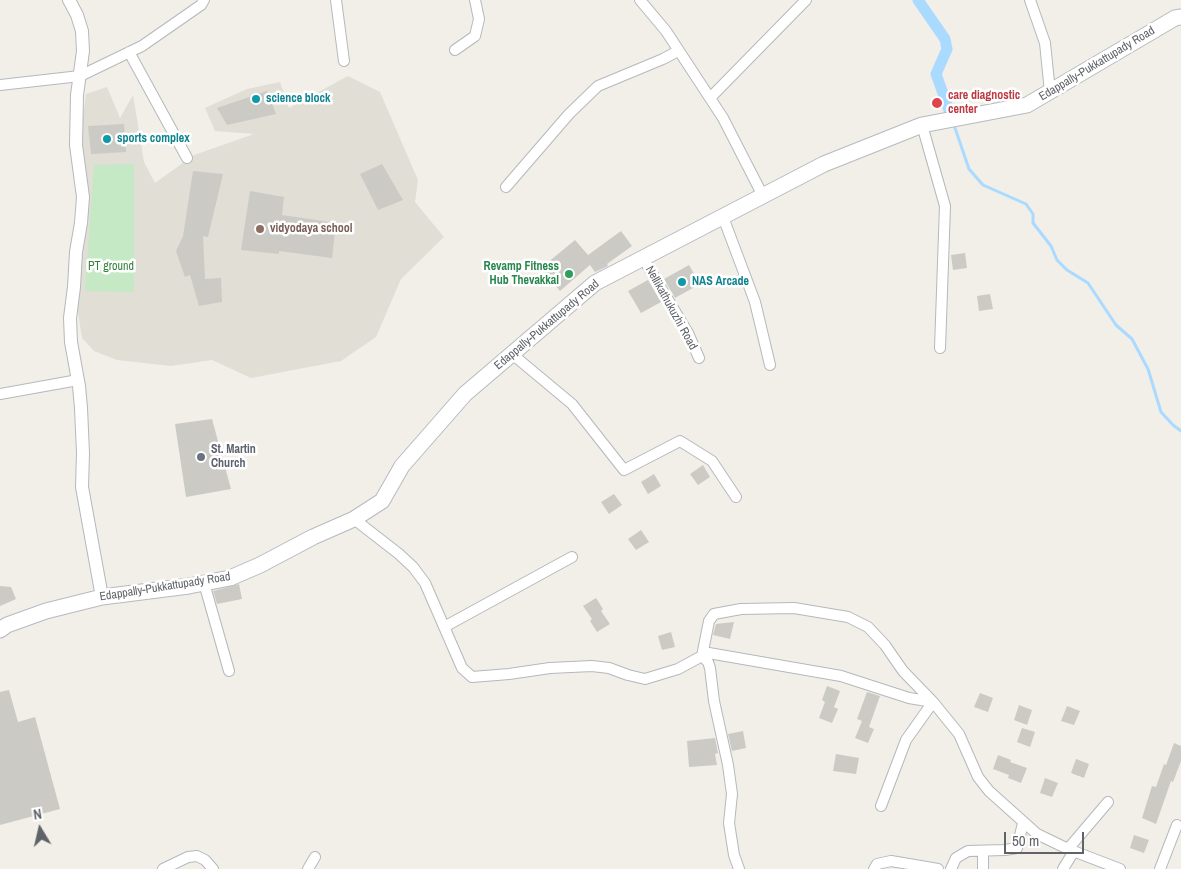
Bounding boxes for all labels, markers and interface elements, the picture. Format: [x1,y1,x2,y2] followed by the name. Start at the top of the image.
[1037,24,1157,104] street label: Edappally-Pukkattupady Road
[948,89,1020,117] place label: care diagnostic center
[266,92,331,106] place label: science block
[250,93,262,105] marker: science block
[930,96,944,110] marker: care diagnostic center
[117,132,190,146] place label: sports complex
[101,133,113,145] marker: sports complex
[270,222,353,236] place label: vidyodaya school
[254,223,266,235] marker: vidyodaya school
[88,260,134,274] park label: PT ground
[484,260,559,288] place label: Revamp Fitness Hub Thevakkal
[642,264,700,352] street label: Nellikathukuzhi Road
[563,268,575,280] marker: Revamp Fitness Hub Thevakkal
[692,275,749,289] place label: NAS Arcade
[676,276,688,288] marker: NAS Arcade
[492,277,602,373] street label: Edappally-Pukkattupady Road
[211,443,256,471] place label: St. Martin Church
[195,451,207,463] marker: St. Martin Church
[99,570,231,604] street label: Edappally-Pukkattupady Road
[15,804,65,854] north arrow
[32,805,43,824] text: N
[1006,822,1086,854] scale bar
[1012,830,1039,851] text: 50 m

